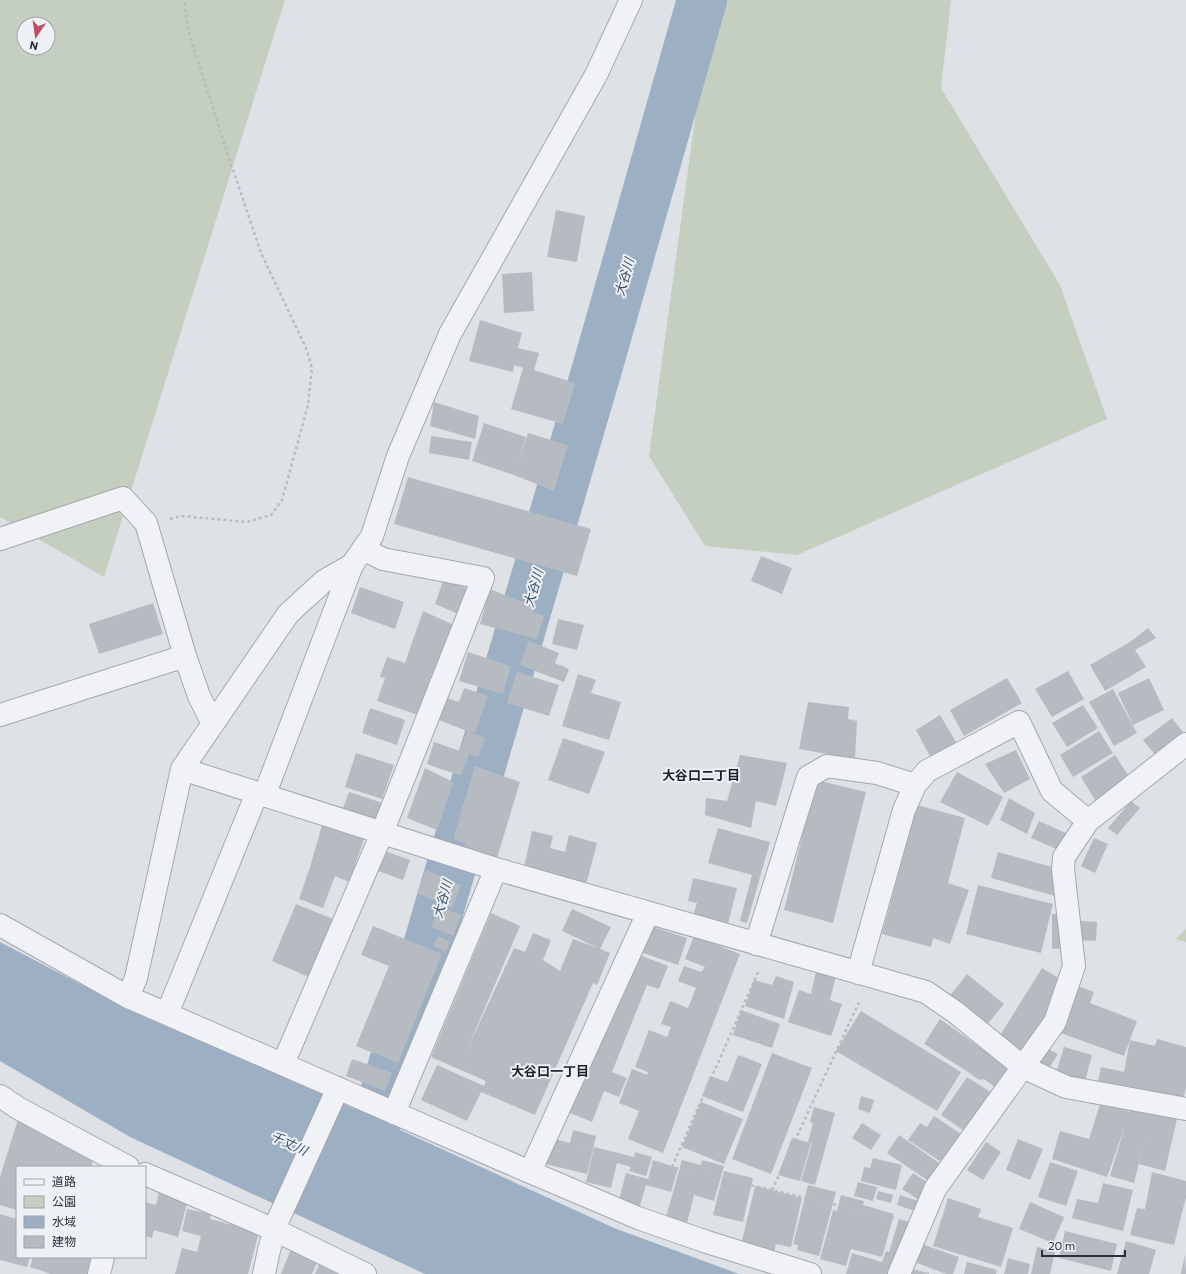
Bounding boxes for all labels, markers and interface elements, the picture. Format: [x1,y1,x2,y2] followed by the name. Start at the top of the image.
[16,16,56,56] north arrow
[28,39,39,53] text: N
[611,254,638,298] water label: 大谷川
[520,565,547,609] water label: 大谷川
[662,767,740,783] district label: 大谷口二丁目
[429,876,456,920] water label: 大谷川
[511,1063,589,1079] district label: 大谷口一丁目
[268,1128,312,1159] water label: 千丈川
[16,1166,146,1258] legend
[52,1174,76,1188] text: 道路
[52,1194,76,1208] text: 公園
[52,1214,76,1228] text: 水域
[1042,1232,1125,1258] scale bar
[52,1234,76,1248] text: 建物
[1048,1238,1075,1252] text: 20 m

